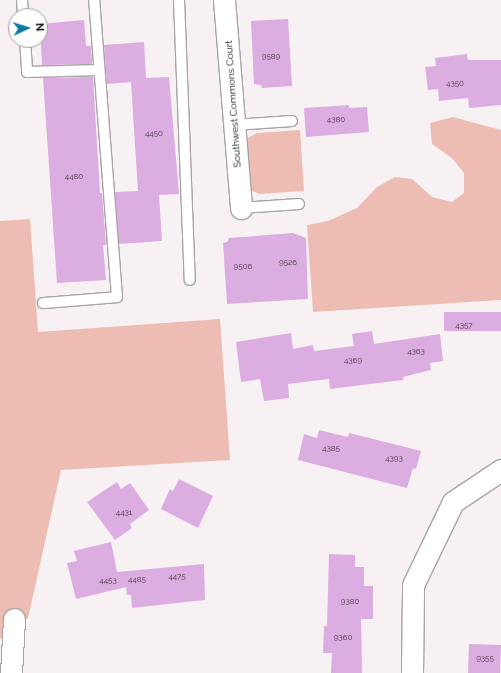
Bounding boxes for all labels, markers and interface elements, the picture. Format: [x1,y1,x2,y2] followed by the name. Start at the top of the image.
[8,8,48,48] north arrow
[33,23,46,32] text: N
[223,40,243,168] street label: Southwest Commons Court
[262,52,280,62] house number: 9589
[446,79,464,89] house number: 4350
[327,115,345,125] house number: 4380
[145,129,163,139] house number: 4450
[65,172,83,182] house number: 4480
[279,258,297,268] house number: 9526
[234,262,252,272] house number: 9506
[455,321,473,331] house number: 4357
[407,347,425,357] house number: 4363
[344,356,362,366] house number: 4369
[322,444,340,454] house number: 4385
[385,454,403,464] house number: 4393
[116,508,132,518] house number: 4431
[168,572,186,582] house number: 4475
[128,575,146,585] house number: 4485
[99,576,117,586] house number: 4453
[341,597,359,607] house number: 9380
[334,633,352,643] house number: 9360
[476,654,494,664] house number: 9355

